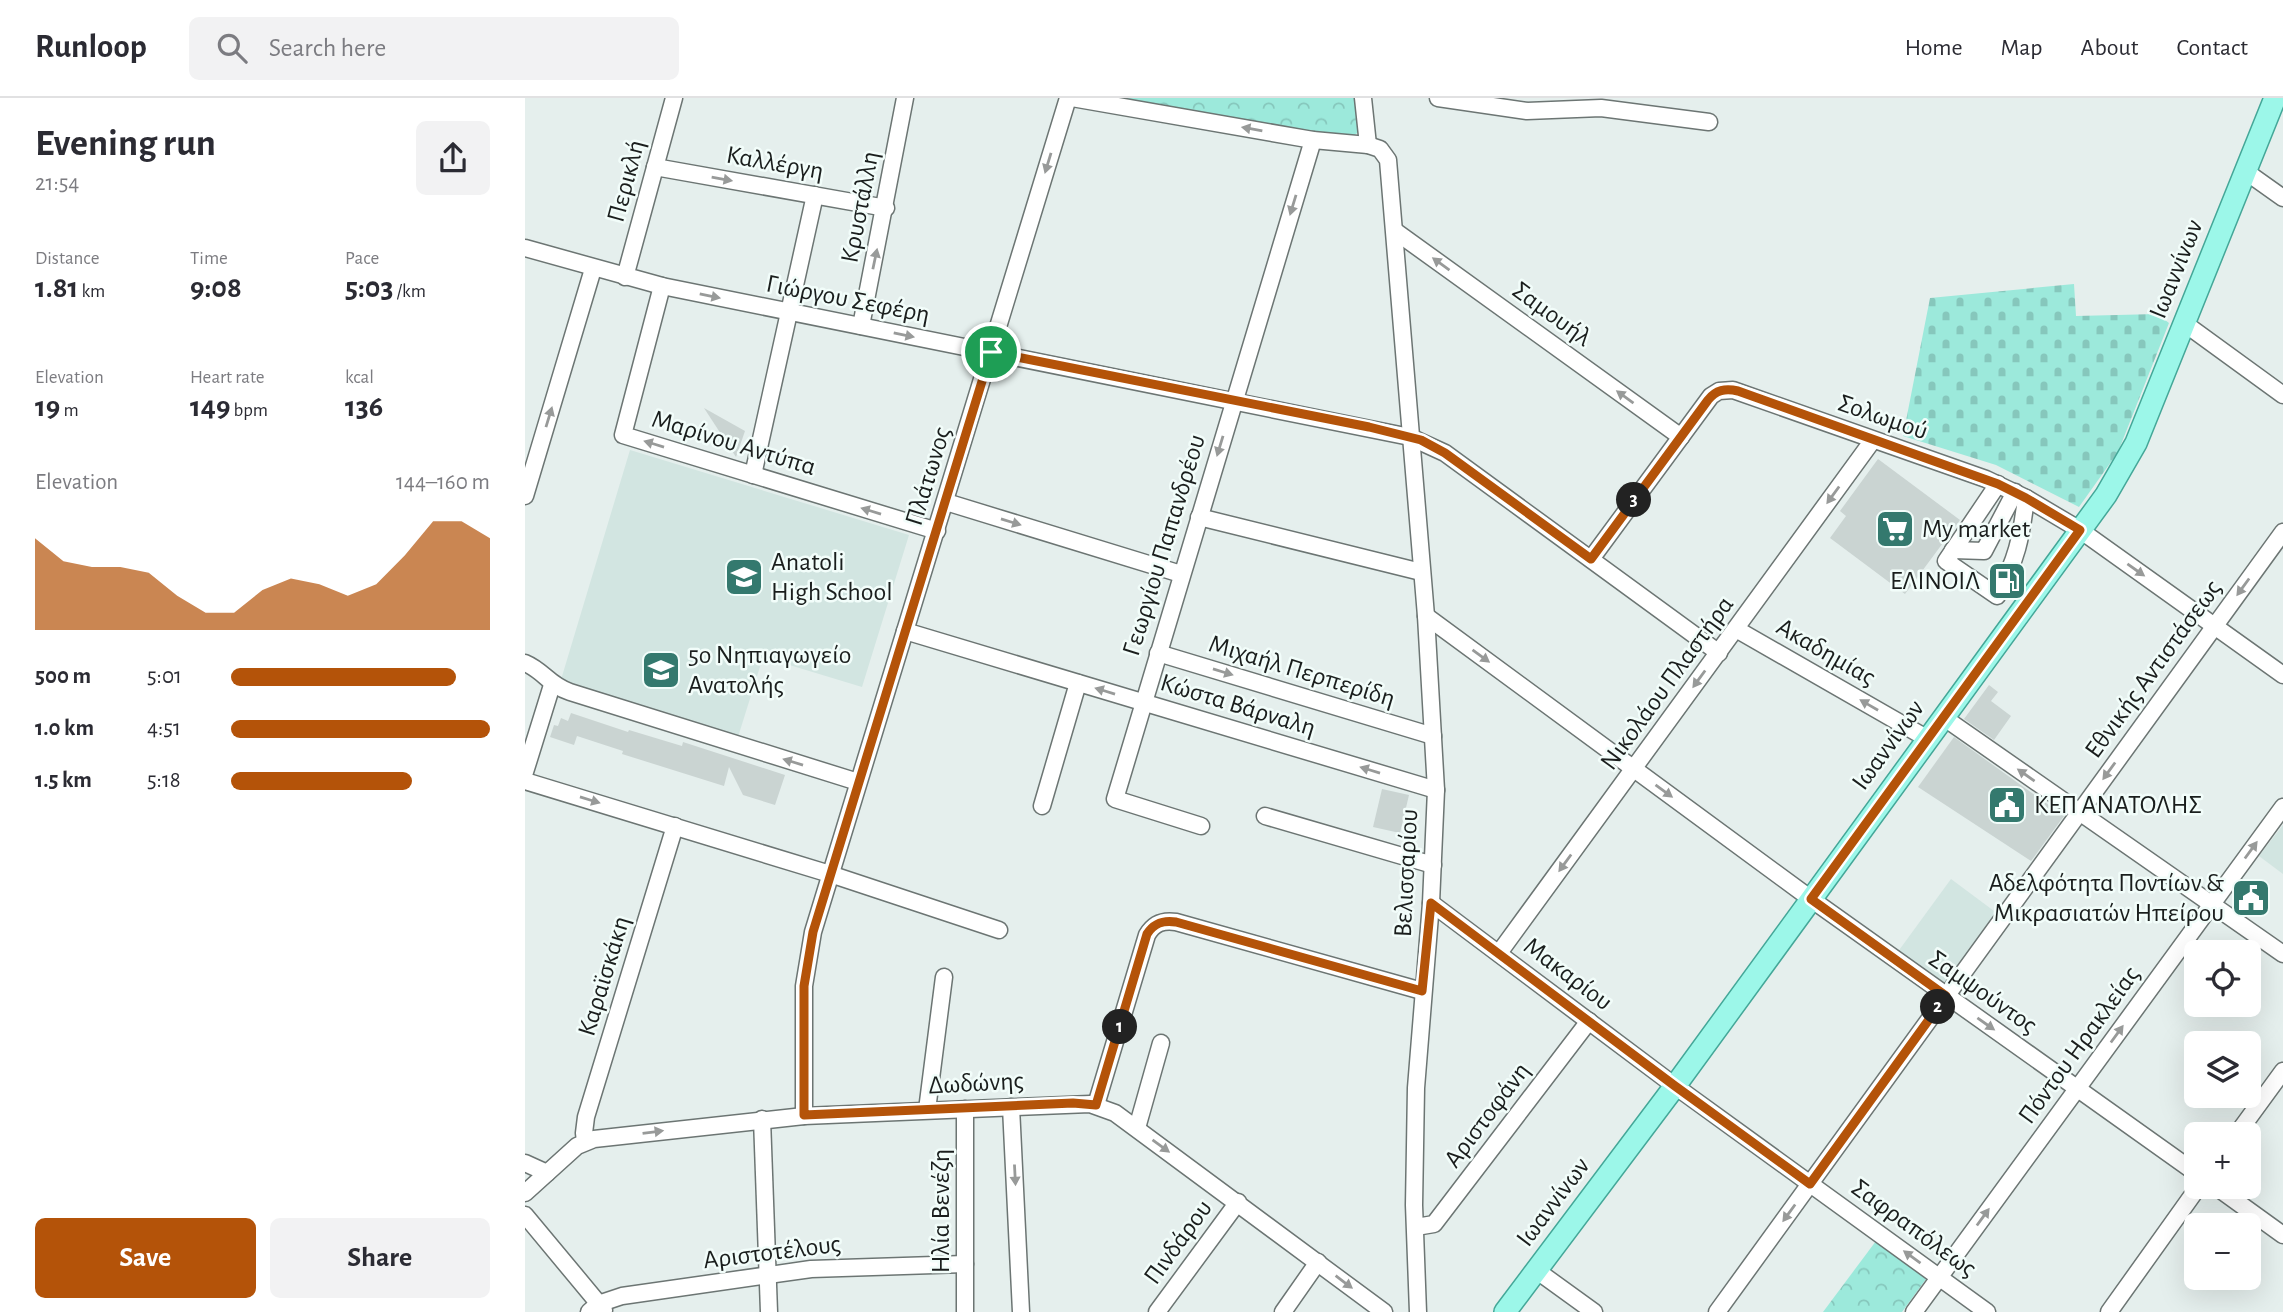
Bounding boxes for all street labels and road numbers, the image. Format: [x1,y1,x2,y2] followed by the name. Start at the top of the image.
[603,137,649,225] street label: Περικλή
[724,142,826,184] street label: Καλλέργη
[836,149,884,265] street label: Κρυστάλλη
[2144,216,2208,322] street label: Ιωαννίνων
[764,270,932,328] street label: Γιώργου Σεφέρη
[1508,277,1597,351] street label: Σαμουήλ
[1835,390,1931,444] street label: Σολωμού
[649,406,819,480] street label: Μαρίνου Αντύπα
[901,424,955,528] street label: Πλάτωνος
[1118,431,1210,659] street label: Γεωργίου Παπανδρέου
[2080,575,2226,763] street label: Εθνικής Αντιστάσεως
[1595,591,1739,775] street label: Νικολάου Πλαστήρα
[1772,613,1880,691] street label: Ακαδημίας
[1206,630,1398,712] street label: Μιχαήλ Περπερίδη
[1157,669,1319,741] street label: Κώστα Βάρναλη
[1847,695,1929,795] street label: Ιωαννίνων
[1390,808,1422,938] street label: Βελισσαρίου
[573,913,635,1039] street label: Καραϊσκάκη
[1519,933,1617,1015] street label: Μακαρίου
[1924,945,2042,1039] street label: Σαμψούντος
[2013,962,2145,1128] street label: Πόντου Ηρακλείας
[1439,1058,1535,1172] street label: Αριστοφάνη
[928,1068,1024,1098] street label: Δωδώνης
[928,1149,954,1273] street label: Ηλία Βενέζη
[1511,1153,1595,1251] street label: Ιωαννίνων
[1847,1174,1981,1282] street label: Σαφραπόλεως
[1139,1195,1217,1289] street label: Πινδάρου
[702,1231,842,1273] street label: Αριστοτέλους

